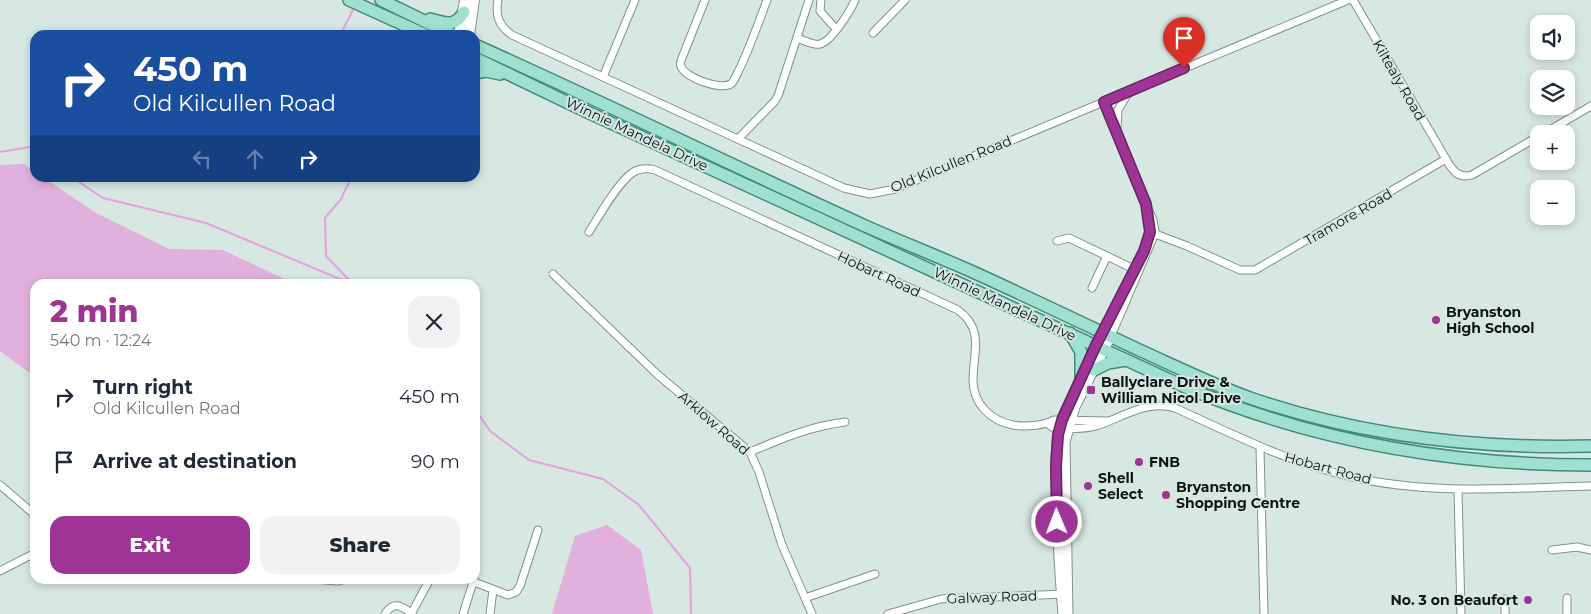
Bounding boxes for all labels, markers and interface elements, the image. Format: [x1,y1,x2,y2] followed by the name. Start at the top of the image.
[1530,15,1575,225] map controls
[1530,15,1575,60] button: sound
[1163,17,1205,68] pin
[1170,24,1198,52] icon: arrive
[1368,36,1430,124] street label: Kiltealy Road
[133,47,248,90] text: 450 m
[50,50,115,115] icon: right
[1530,70,1575,115] button: layers
[133,90,336,117] text: Old Kilcullen Road
[563,93,711,175] street label: Winnie Mandela Drive
[1530,125,1575,170] button: +
[888,131,1014,197] street label: Old Kilcullen Road
[188,145,216,173] icon: left
[241,145,269,173] icon: ahead
[294,145,322,173] icon: right
[1530,180,1575,225] button: −
[1301,184,1395,250] street label: Tramore Road
[835,247,923,301] street label: Hobart Road
[931,263,1079,345] street label: Winnie Mandela Drive
[50,293,138,330] text: 2 min
[408,296,460,348] button: close
[1446,303,1534,337] place label: Bryanston High School
[1430,314,1442,326] marker: Bryanston High School
[50,331,151,350] text: 540 m · 12:24
[1101,373,1241,407] place label: Ballyclare Drive & William Nicol Drive
[93,376,193,399] text: Turn right
[50,383,78,411] icon: right
[1085,384,1097,396] marker: Ballyclare Drive & William Nicol Drive
[399,385,460,408] text: 450 m
[675,387,753,459] street label: Arklow Road
[93,399,241,418] text: Old Kilcullen Road
[50,448,78,476] icon: arrive
[1282,448,1374,488] street label: Hobart Road
[93,450,297,473] text: Arrive at destination
[411,450,460,473] text: 90 m
[1149,453,1180,471] place label: FNB
[1133,456,1145,468] marker: FNB
[1098,469,1143,503] place label: Shell Select
[1176,478,1300,512] place label: Bryanston Shopping Centre
[1082,480,1094,492] marker: Shell Select
[1160,489,1172,501] marker: Bryanston Shopping Centre
[1030,495,1082,547] position arrow
[50,516,250,574] button: Exit
[260,516,460,574] button: Share
[946,586,1038,608] street label: Galway Road
[1391,591,1518,609] place label: No. 3 on Beaufort
[1522,594,1534,606] marker: No. 3 on Beaufort

